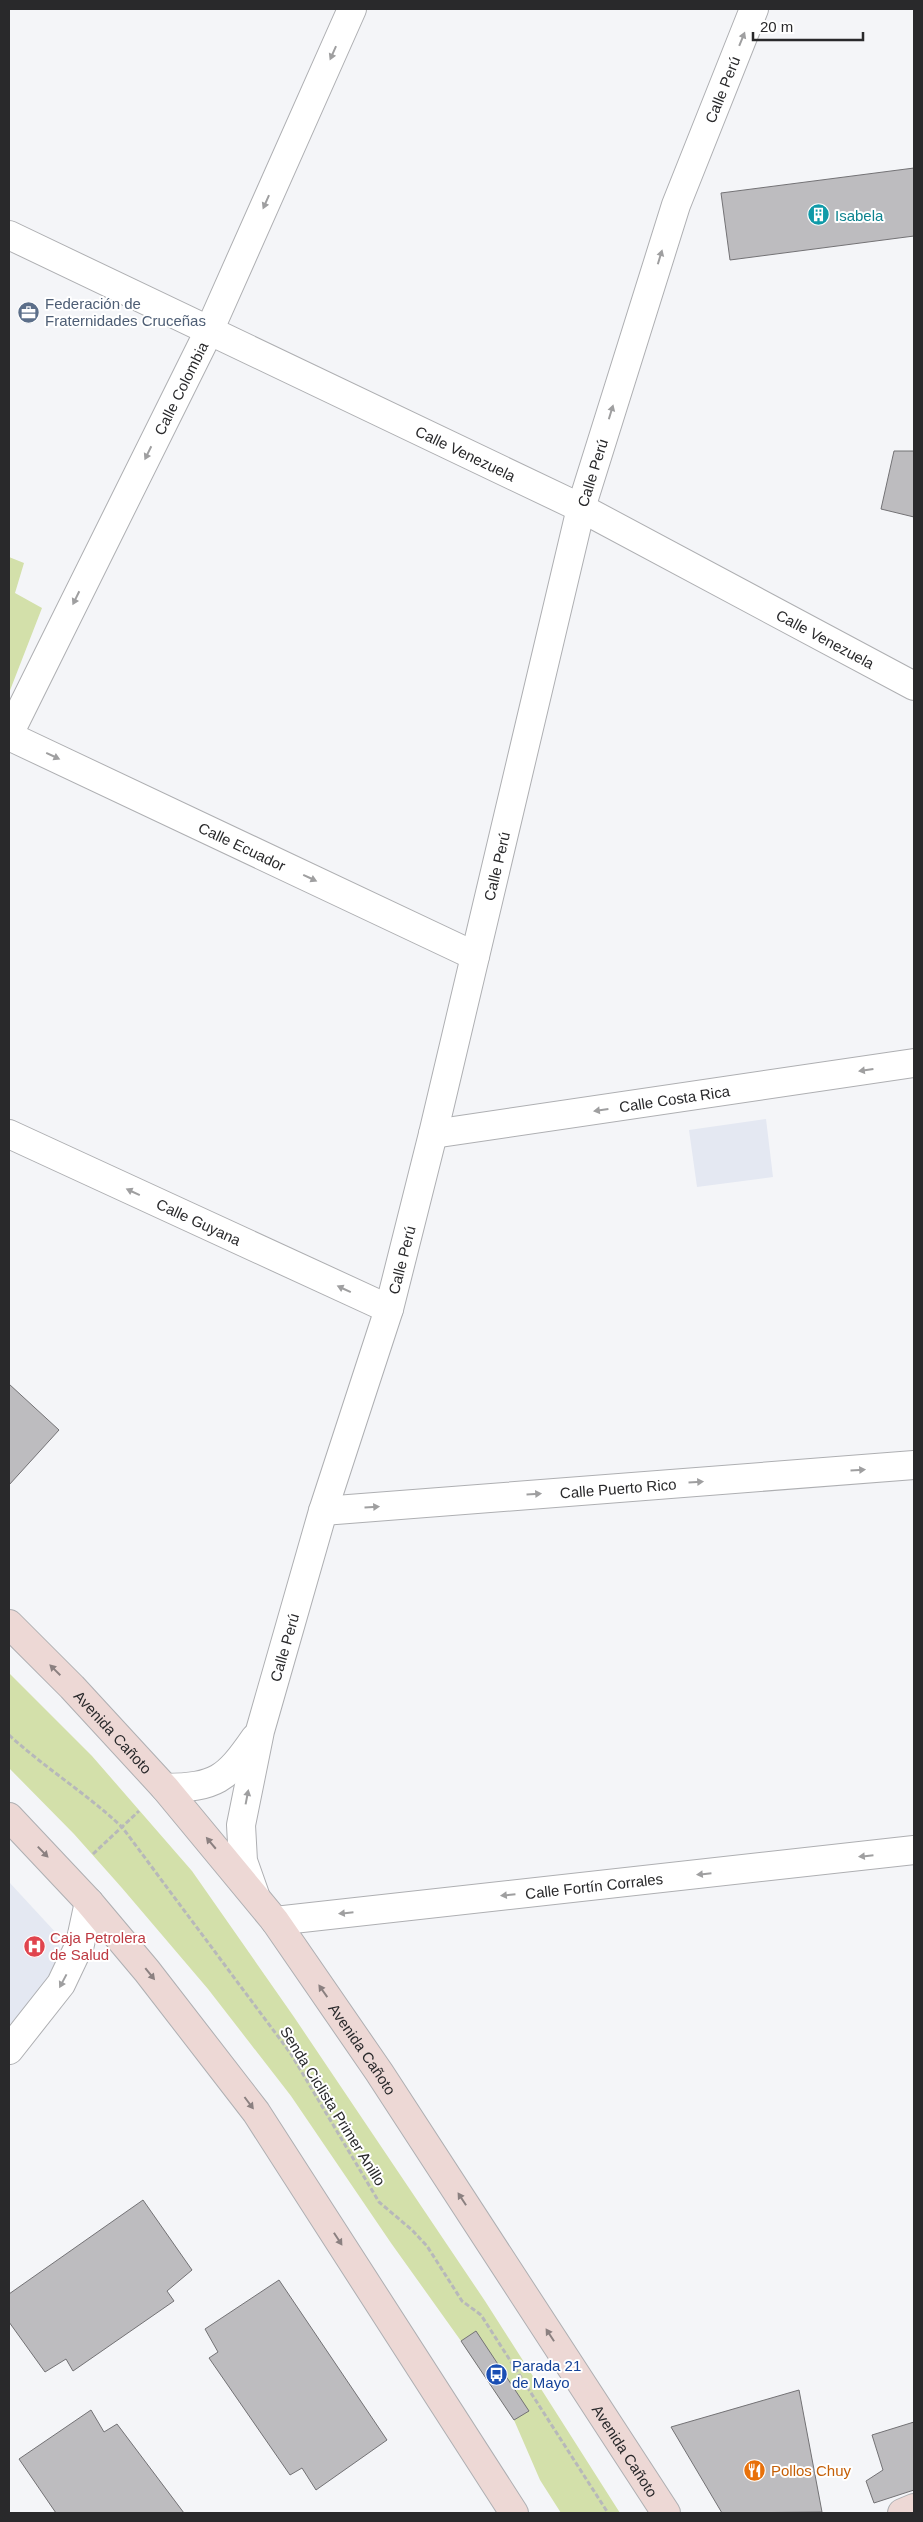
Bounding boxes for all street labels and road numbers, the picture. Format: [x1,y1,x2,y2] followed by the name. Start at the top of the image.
[701,54,743,125] street label: Calle Perú
[150,338,211,438] street label: Calle Colombia
[413,422,519,484] street label: Calle Venezuela
[573,437,611,509] street label: Calle Perú
[774,606,878,672] street label: Calle Venezuela
[196,818,289,874] street label: Calle Ecuador
[480,830,513,902] street label: Calle Perú
[618,1082,732,1115] street label: Calle Costa Rica
[154,1195,244,1248] street label: Calle Guyana
[385,1224,418,1296] street label: Calle Perú
[559,1475,677,1501] street label: Calle Puerto Rico
[266,1611,302,1683] street label: Calle Perú
[71,1687,156,1777] street label: Avenida Cañoto
[524,1869,664,1902] street label: Calle Fortín Corrales
[326,2000,400,2098] street label: Avenida Cañoto
[277,2023,389,2189] street label: Senda Ciclista Primer Anillo
[589,2401,662,2500] street label: Avenida Cañoto

